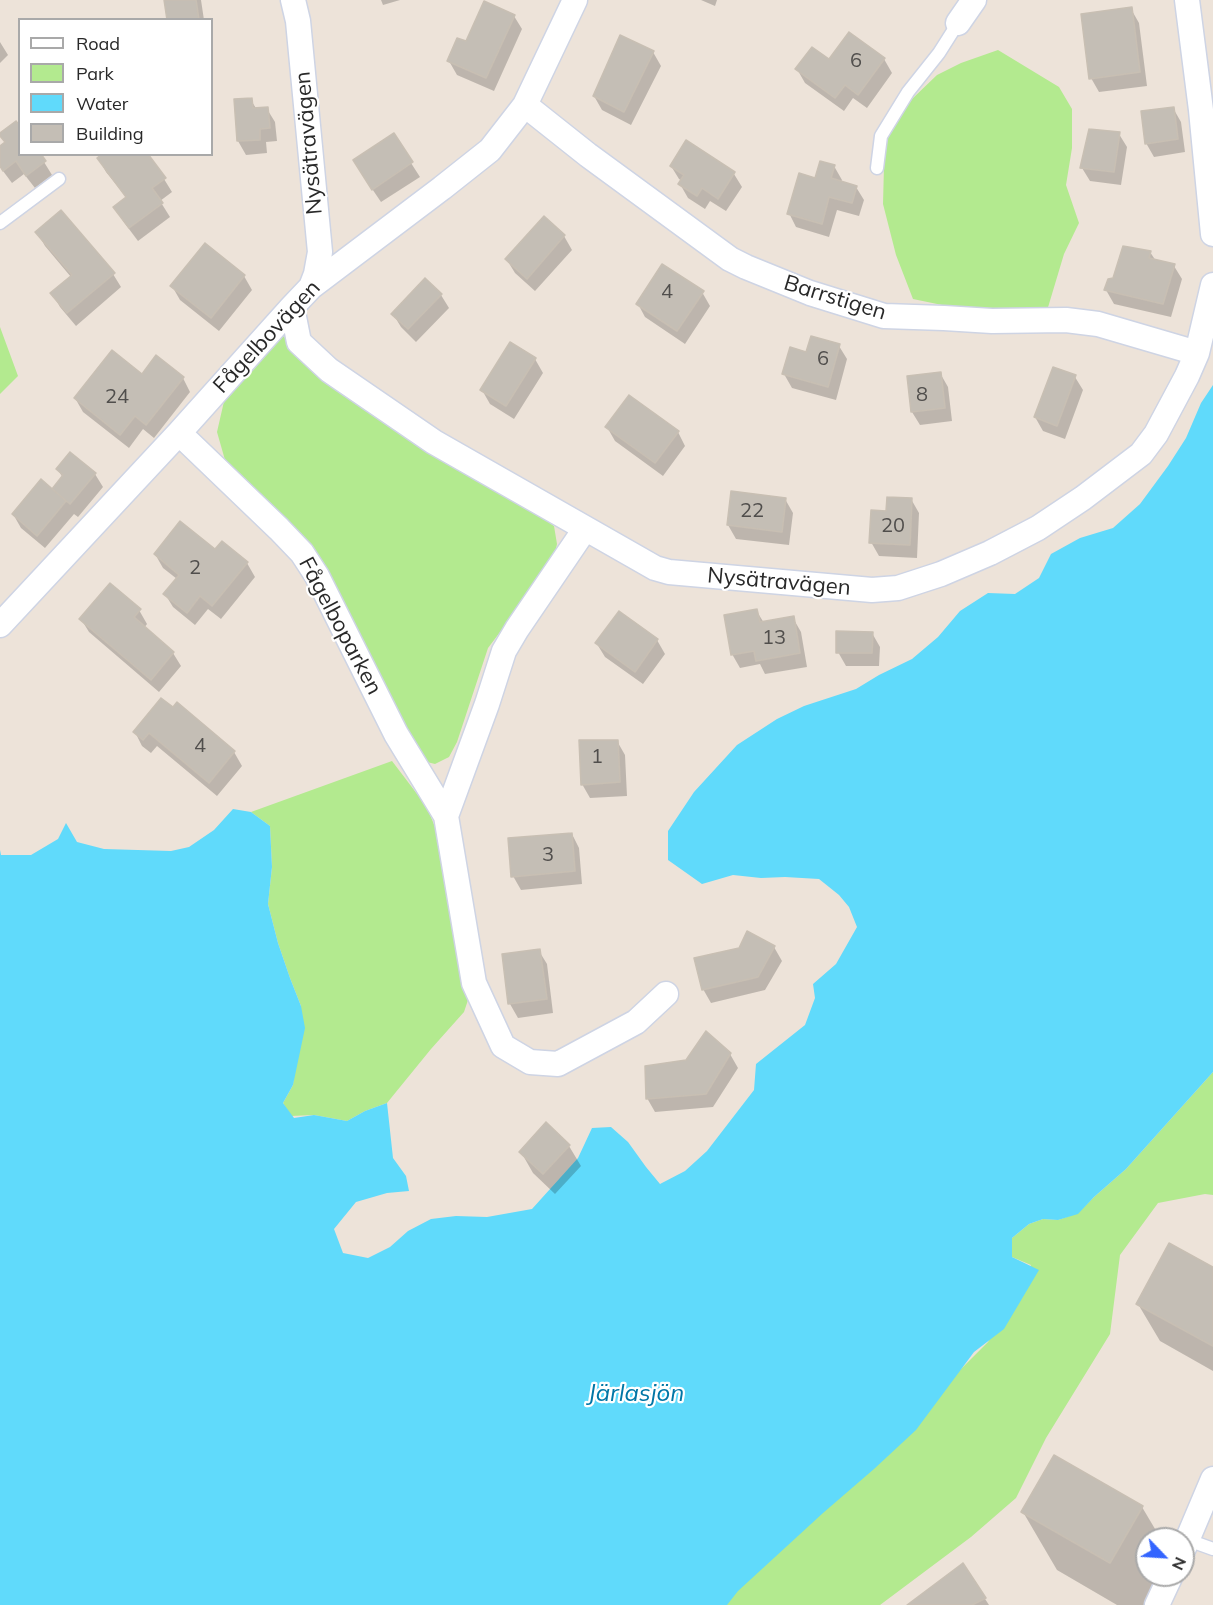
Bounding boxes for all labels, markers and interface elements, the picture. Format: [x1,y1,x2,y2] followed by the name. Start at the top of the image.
[18,18,213,156] legend
[76,32,120,55] text: Road
[850,49,862,73] house number: 6
[76,62,114,85] text: Park
[290,70,328,216] street label: Nysätravägen
[76,92,128,115] text: Water
[76,122,144,145] text: Building
[781,270,889,326] street label: Barrstigen
[208,275,326,399] street label: Fågelbovägen
[661,280,673,304] house number: 4
[817,347,829,371] house number: 6
[916,383,928,407] house number: 8
[105,385,129,409] house number: 24
[740,499,764,523] house number: 22
[881,514,905,538] house number: 20
[293,553,387,699] street label: Fågelboparken
[189,556,201,580] house number: 2
[706,563,852,601] street label: Nysätravägen
[762,626,786,650] house number: 13
[194,734,206,758] house number: 4
[591,745,603,769] house number: 1
[542,843,554,867] house number: 3
[588,1380,684,1408] water label: Järlasjön
[1135,1527,1195,1587] north arrow
[1168,1554,1191,1573] text: N

